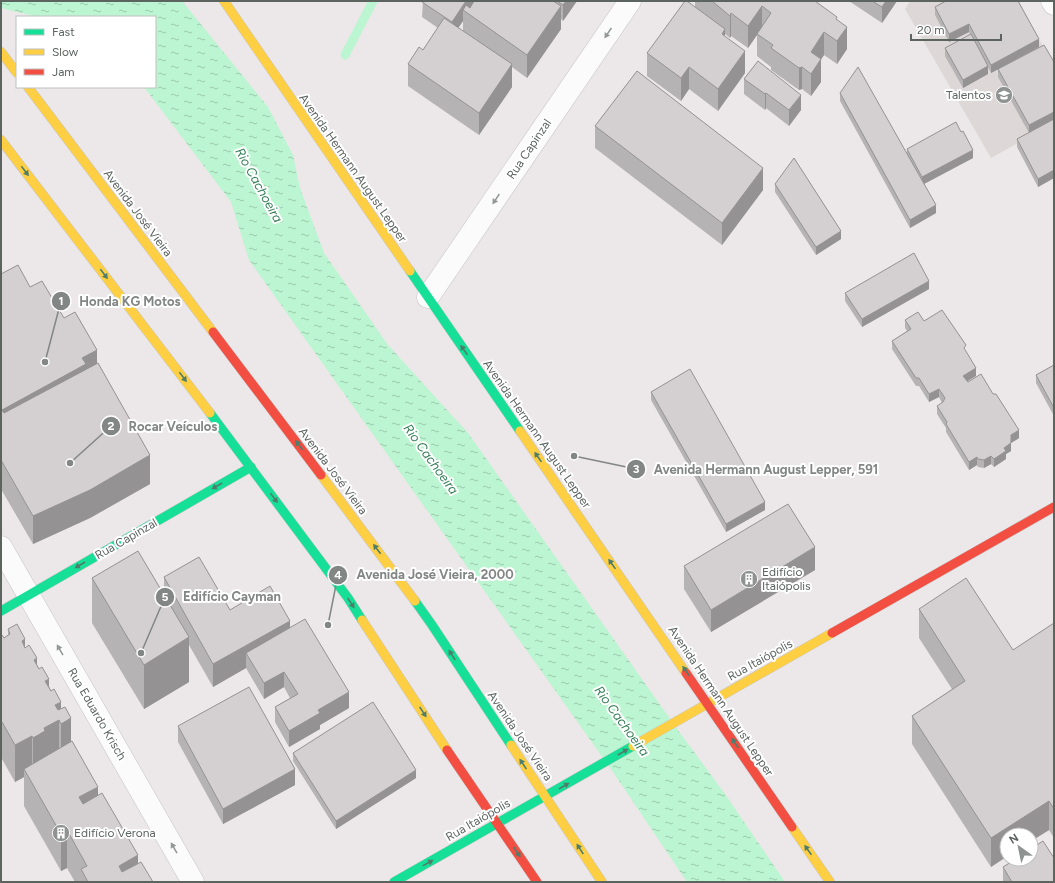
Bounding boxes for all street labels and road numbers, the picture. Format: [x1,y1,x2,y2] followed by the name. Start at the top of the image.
[296,91,410,245] street label: Avenida Hermann August Lepper
[504,116,554,182] street label: Rua Capinzal
[101,167,175,259] street label: Avenida José Vieira
[480,357,594,511] street label: Avenida Hermann August Lepper
[296,425,370,517] street label: Avenida José Vieira
[92,516,160,562] street label: Rua Capinzal
[665,623,777,779] street label: Avenida Hermann August Lepper
[725,636,795,684] street label: Rua Itaiópolis
[65,665,129,763] street label: Rua Eduardo Krisch
[485,689,555,783] street label: Avenida José Vieira
[443,796,513,844] street label: Rua Itaiópolis

